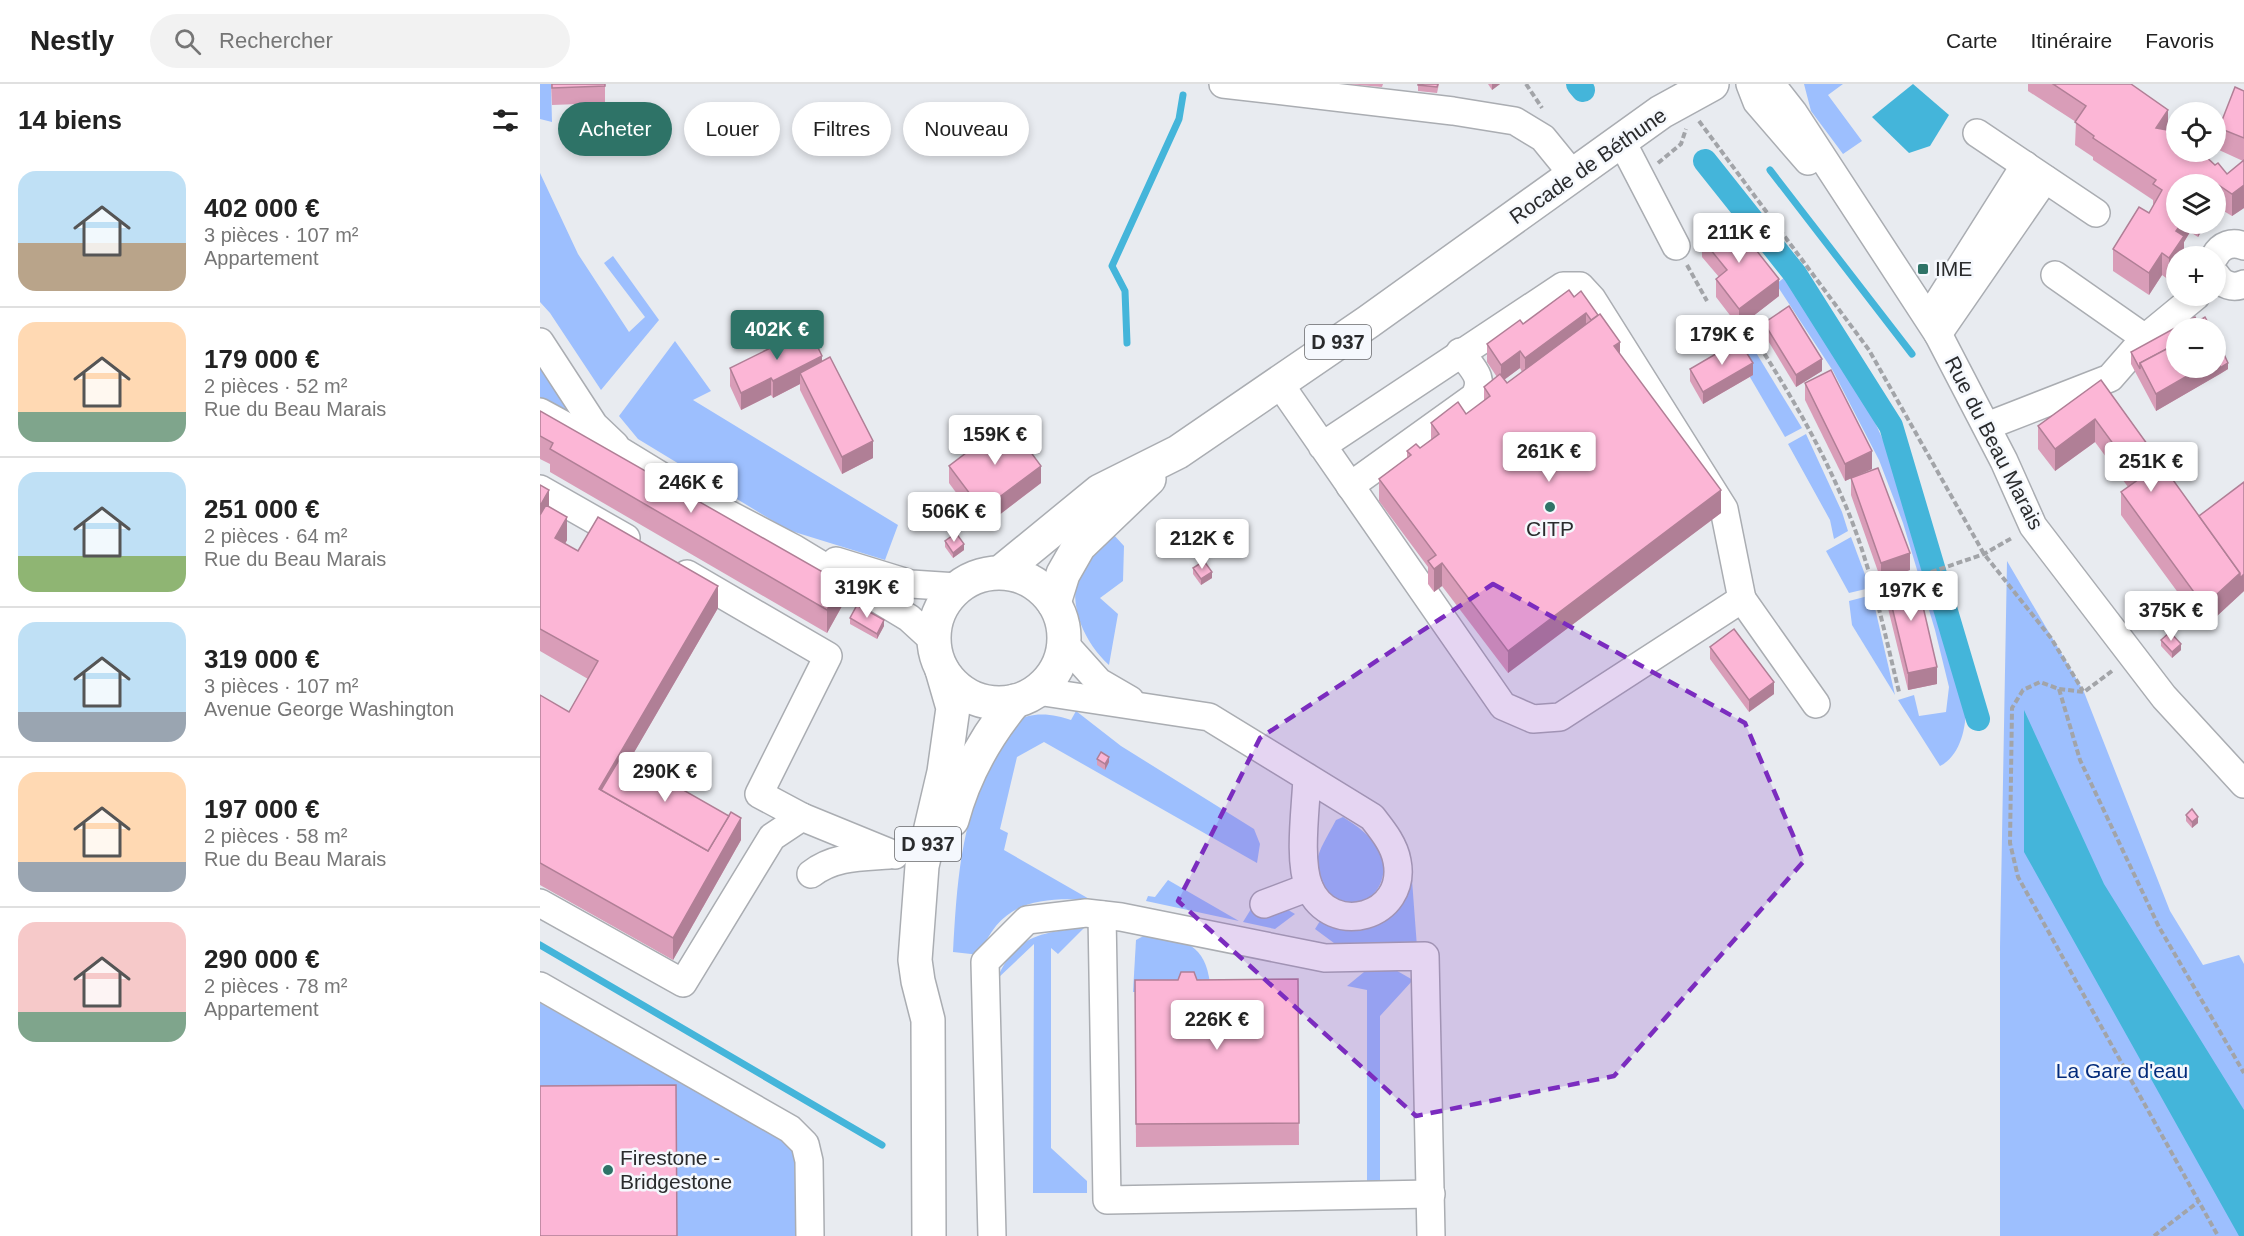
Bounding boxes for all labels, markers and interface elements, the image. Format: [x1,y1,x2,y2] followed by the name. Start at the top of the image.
[150,14,570,68] search box
[30,25,114,56] text: Nestly
[171,25,204,58] icon: search
[219,28,333,53] text: Rechercher
[1946,29,1997,52] text: Carte
[2030,29,2112,52] text: Itinéraire
[2145,29,2214,52] text: Favoris
[558,102,672,156] chip: Acheter
[684,102,780,156] chip: Louer
[792,102,891,156] chip: Filtres
[903,102,1029,156] chip: Nouveau
[2166,102,2226,378] map controls
[2166,102,2226,162] button: locate
[1505,103,1670,228] street label: Rocade de Béthune
[489,104,522,137] icon: filters
[18,105,122,135] text: 14 biens
[2166,174,2226,234] button: layers
[204,193,320,223] text: 402 000 €
[66,195,138,267] icon: home
[1690,213,1788,264] pin: 211K €
[1707,221,1771,243] text: 211K €
[204,224,359,246] text: 3 pièces · 107 m²
[2166,246,2226,306] button: +
[204,247,319,269] text: Appartement
[1935,257,1972,280] place label: IME
[1916,262,1930,276] marker: IME
[728,310,826,361] pin: 402K €
[1673,315,1771,366] pin: 179K €
[745,318,809,340] text: 402K €
[2166,318,2226,378] button: −
[1690,323,1754,345] text: 179K €
[1305,325,1371,359] road number: D 937
[204,344,320,374] text: 179 000 €
[66,346,138,418] icon: home
[1941,352,2048,533] street label: Rue du Beau Marais
[204,375,347,397] text: 2 pièces · 52 m²
[204,398,386,420] text: Rue du Beau Marais
[946,415,1044,466] pin: 159K €
[963,423,1027,445] text: 159K €
[1500,432,1598,483] pin: 261K €
[1517,440,1581,462] text: 261K €
[2102,442,2200,493] pin: 251K €
[2119,450,2183,472] text: 251K €
[642,463,740,514] pin: 246K €
[659,471,723,493] text: 246K €
[905,492,1003,543] pin: 506K €
[204,494,320,524] text: 251 000 €
[66,496,138,568] icon: home
[922,500,986,522] text: 506K €
[1543,500,1557,514] marker: CITP
[1526,517,1574,540] place label: CITP
[1153,519,1251,570] pin: 212K €
[204,525,347,547] text: 2 pièces · 64 m²
[1170,527,1234,549] text: 212K €
[204,548,386,570] text: Rue du Beau Marais
[818,568,916,619] pin: 319K €
[1862,571,1960,622] pin: 197K €
[835,576,899,598] text: 319K €
[1879,579,1943,601] text: 197K €
[2122,591,2220,642] pin: 375K €
[2139,599,2203,621] text: 375K €
[204,644,320,674] text: 319 000 €
[66,646,138,718] icon: home
[204,675,359,697] text: 3 pièces · 107 m²
[204,698,454,720] text: Avenue George Washington
[616,752,714,803] pin: 290K €
[633,760,697,782] text: 290K €
[204,794,320,824] text: 197 000 €
[66,796,138,868] icon: home
[204,825,347,847] text: 2 pièces · 58 m²
[895,827,961,861] road number: D 937
[204,848,386,870] text: Rue du Beau Marais
[204,944,320,974] text: 290 000 €
[66,946,138,1018] icon: home
[204,975,347,997] text: 2 pièces · 78 m²
[204,998,319,1020] text: Appartement
[1168,1000,1266,1051] pin: 226K €
[1185,1008,1249,1030] text: 226K €
[2056,1059,2188,1082] park label: La Gare d'eau
[620,1146,732,1193] place label: Firestone - Bridgestone
[601,1163,615,1177] marker: Firestone - Bridgestone

